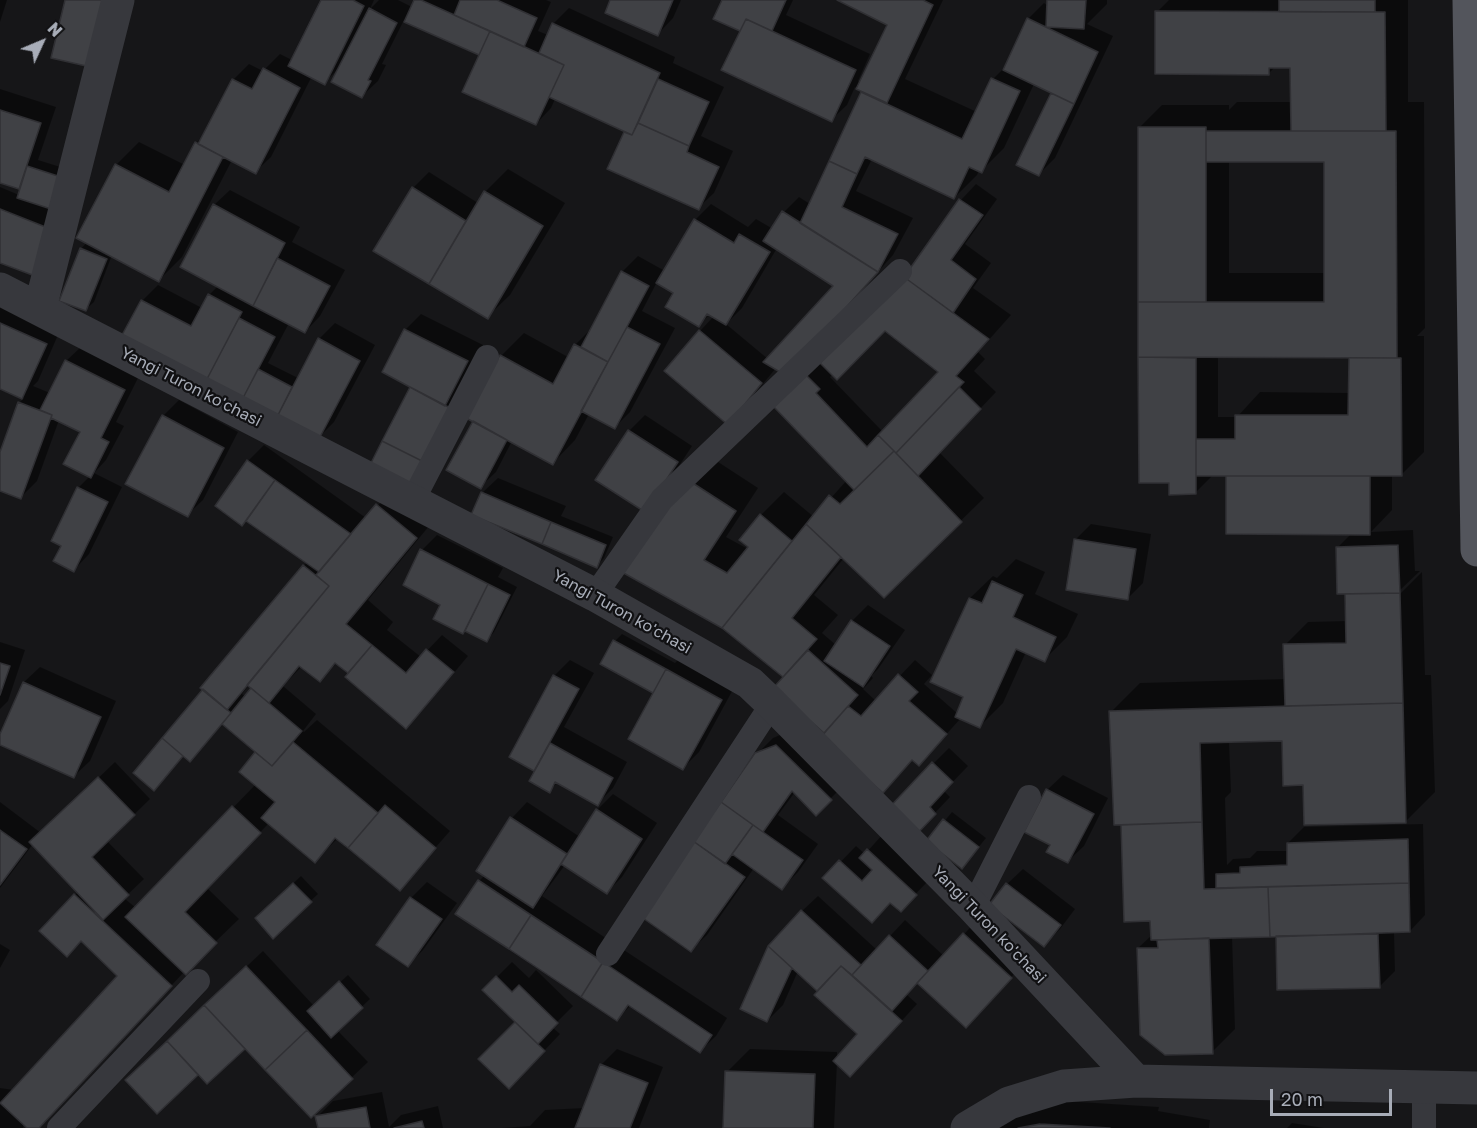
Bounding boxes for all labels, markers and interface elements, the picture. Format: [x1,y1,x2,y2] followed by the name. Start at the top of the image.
[12,12,72,72] north arrow
[44,18,66,41] text: N
[117,343,265,431] street label: Yangi Turon ko'chasi
[549,566,695,658] street label: Yangi Turon ko'chasi
[928,862,1050,988] street label: Yangi Turon ko'chasi
[1273,1077,1394,1115] scale bar
[1281,1088,1323,1110] text: 20 m

